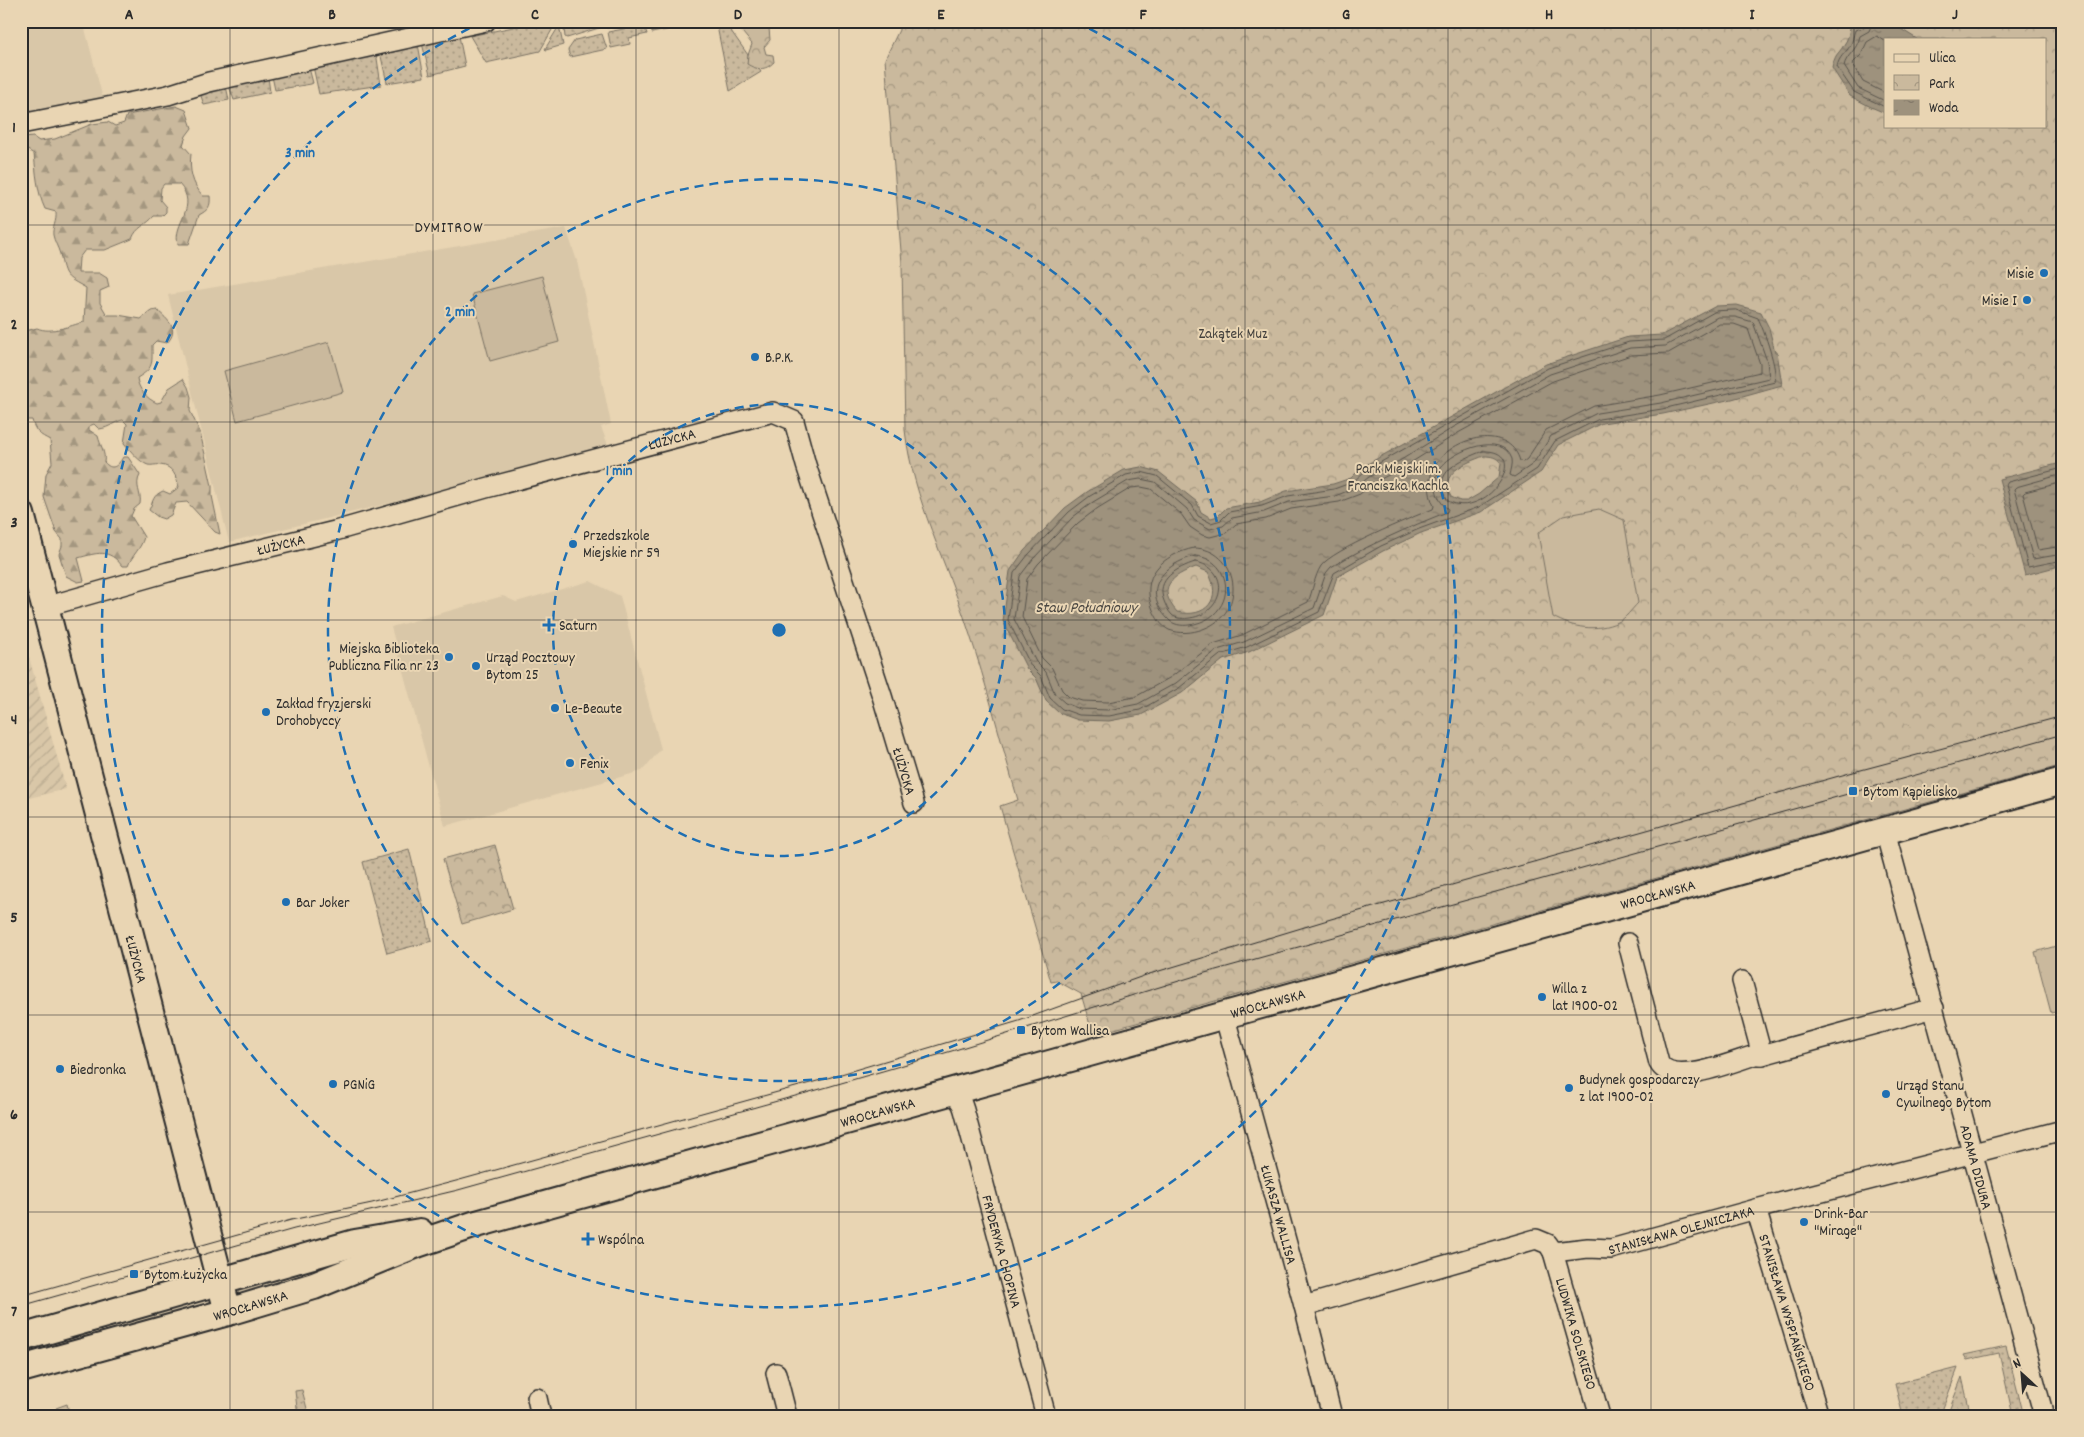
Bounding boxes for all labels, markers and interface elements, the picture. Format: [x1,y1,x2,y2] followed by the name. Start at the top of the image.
[125,4,134,27] text: A
[328,4,336,27] text: B
[531,4,539,27] text: C
[734,4,743,27] text: D
[937,4,945,27] text: E
[1139,4,1147,27] text: F
[1342,4,1350,27] text: G
[1545,4,1553,27] text: H
[1750,4,1756,27] text: I
[1952,4,1958,27] text: J
[1884,38,2046,128] legend
[1929,48,1957,70] text: Ulica
[1929,74,1955,96] text: Park
[1929,98,1959,120] text: Woda
[12,117,16,140] text: 1
[285,143,315,165] text: 3 min
[414,217,484,240] district label: DYMITROW
[2007,264,2034,286] place label: Misie
[2038,267,2050,279] marker: Misie
[1982,291,2017,313] place label: Misie I
[2021,294,2033,306] marker: Misie I
[445,302,475,324] text: 2 min
[11,314,18,337] text: 2
[1198,324,1268,346] park label: Zakątek Muz
[765,348,793,370] place label: B.P.K.
[749,351,761,363] marker: B.P.K.
[645,424,698,458] street label: ŁUŻYCKA
[1347,459,1450,498] park label: Park Miejski im. Franciszka Kachla
[606,461,632,483] text: 1 min
[10,512,18,535] text: 3
[583,526,660,565] place label: Przedszkole Miejskie nr 59
[254,530,307,563] street label: ŁUŻYCKA
[567,538,579,550] marker: Przedszkole Miejskie nr 59
[1035,597,1139,620] water label: Staw Południowy
[559,616,597,638] place label: Saturn
[543,619,555,631] marker: Saturn
[770,621,788,639] centre of rings
[328,639,440,678] place label: Miejska Biblioteka Publiczna Filia nr 23
[486,648,576,687] place label: Urząd Pocztowy Bytom 25
[443,651,455,663] marker: Miejska Biblioteka Publiczna Filia nr 23
[470,660,482,672] marker: Urząd Pocztowy Bytom 25
[276,694,371,733] place label: Zakład fryzjerski Drohobyccy
[565,699,623,721] place label: Le-Beaute
[549,702,561,714] marker: Le-Beaute
[260,706,272,718] marker: Zakład fryzjerski Drohobyccy
[11,709,17,732] text: 4
[885,745,920,798] street label: ŁUŻYCKA
[580,754,609,776] place label: Fenix
[564,757,576,769] marker: Fenix
[1863,782,1958,804] place label: Bytom Kąpielisko
[1847,785,1859,797] marker: Bytom Kąpielisko
[1618,875,1698,917] street label: WROCŁAWSKA
[296,893,350,915] place label: Bar Joker
[280,896,292,908] marker: Bar Joker
[10,907,18,930] text: 5
[118,933,151,986] street label: ŁUŻYCKA
[1552,979,1618,1018] place label: Willa z lat 1900-02
[1228,984,1308,1026] street label: WROCŁAWSKA
[1536,991,1548,1003] marker: Willa z lat 1900-02
[1031,1021,1110,1043] place label: Bytom Wallisa
[1015,1024,1027,1036] marker: Bytom Wallisa
[70,1060,127,1082] place label: Biedronka
[54,1063,66,1075] marker: Biedronka
[1579,1070,1700,1109] place label: Budynek gospodarczy z lat 1900-02
[343,1075,375,1097] place label: PGNiG
[1896,1076,1991,1115] place label: Urząd Stanu Cywilnego Bytom
[327,1078,339,1090] marker: PGNiG
[1563,1082,1575,1094] marker: Budynek gospodarczy z lat 1900-02
[1880,1088,1892,1100] marker: Urząd Stanu Cywilnego Bytom
[838,1093,918,1135] street label: WROCŁAWSKA
[10,1104,18,1127] text: 6
[1952,1122,1996,1212] street label: ADAMA DIDURA
[1253,1162,1301,1267] street label: ŁUKASZA WALLISA
[974,1193,1026,1311] street label: FRYDERYKA CHOPINA
[1606,1201,1757,1262] street label: STANISŁAWA OLEJNICZAKA
[1814,1204,1868,1243] place label: Drink-Bar "Mirage"
[1798,1216,1810,1228] marker: Drink-Bar "Mirage"
[598,1230,645,1252] place label: Wspólna
[1751,1232,1820,1394] street label: STANISŁAWA WYSPIAŃSKIEGO
[582,1233,594,1245] marker: Wspólna
[144,1265,228,1287] place label: Bytom Łużycka
[128,1268,140,1280] marker: Bytom Łużycka
[1548,1276,1601,1393] street label: LUDWIKA SOLSKIEGO
[211,1286,291,1329] street label: WROCŁAWSKA
[11,1301,17,1324] text: 7
[1996,1350,2046,1400] north arrow
[2010,1354,2025,1375] text: N

